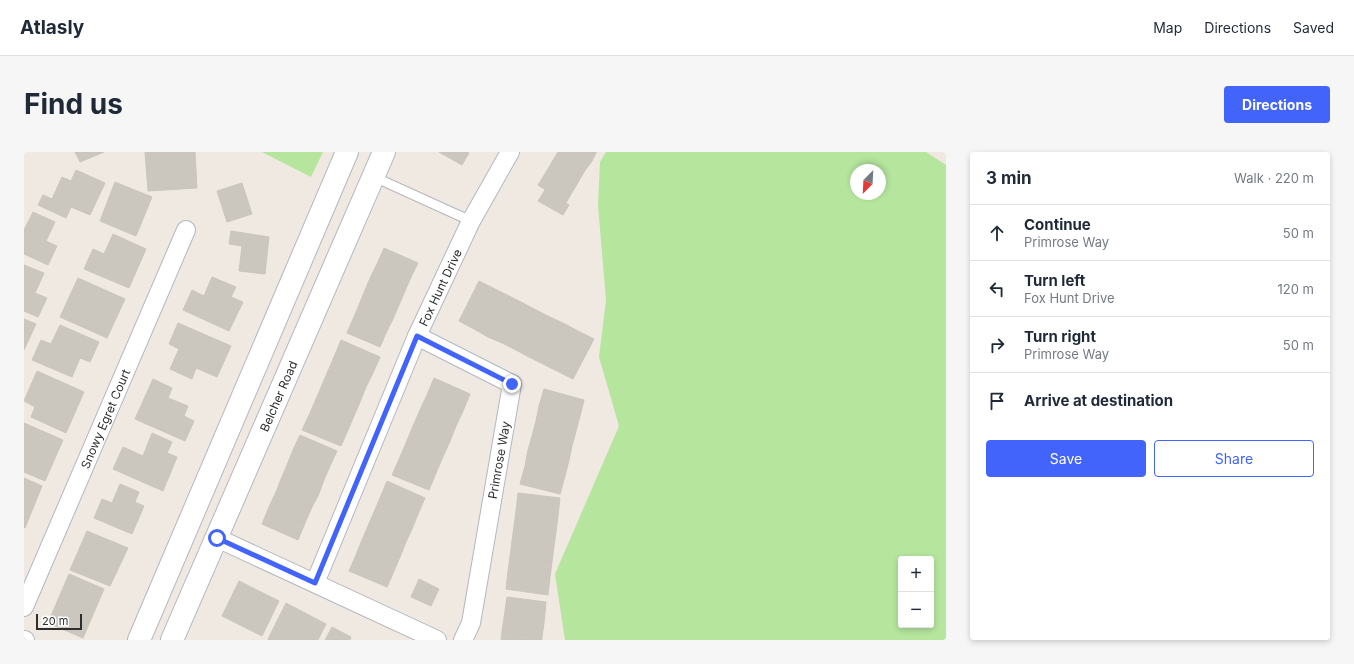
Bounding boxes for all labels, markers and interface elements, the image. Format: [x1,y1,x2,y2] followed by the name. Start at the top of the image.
[20,16,84,39] text: Atlasly
[1153,19,1182,36] text: Map
[1204,19,1271,36] text: Directions
[1293,19,1334,36] text: Saved
[1224,86,1330,123] button: Directions
[24,87,123,121] text: Find us
[850,164,886,200] north arrow
[986,168,1032,188] text: 3 min
[1234,170,1314,186] text: Walk · 220 m
[1024,215,1091,234] text: Continue
[986,222,1008,244] icon: ahead
[1283,225,1314,241] text: 50 m
[1024,234,1109,250] text: Primrose Way
[415,246,464,328] street label: Fox Hunt Drive
[1024,271,1085,290] text: Turn left
[986,278,1008,300] icon: left
[1278,281,1314,297] text: 120 m
[1024,290,1115,306] text: Fox Hunt Drive
[1024,327,1096,346] text: Turn right
[986,334,1008,356] icon: right
[1283,337,1314,353] text: 50 m
[1024,346,1109,362] text: Primrose Way
[256,358,300,434] street label: Belcher Road
[77,367,133,471] street label: Snowy Egret Court
[503,375,521,393] route end
[986,390,1008,412] icon: arrive
[1024,391,1173,410] text: Arrive at destination
[485,420,513,500] street label: Primrose Way
[986,440,1146,477] button: Save
[1154,440,1314,477] button: Share
[208,529,226,547] route start
[898,556,934,628] map controls
[898,556,934,592] button: +
[898,592,934,628] button: −
[36,612,82,631] scale bar
[42,614,68,628] text: 20 m

